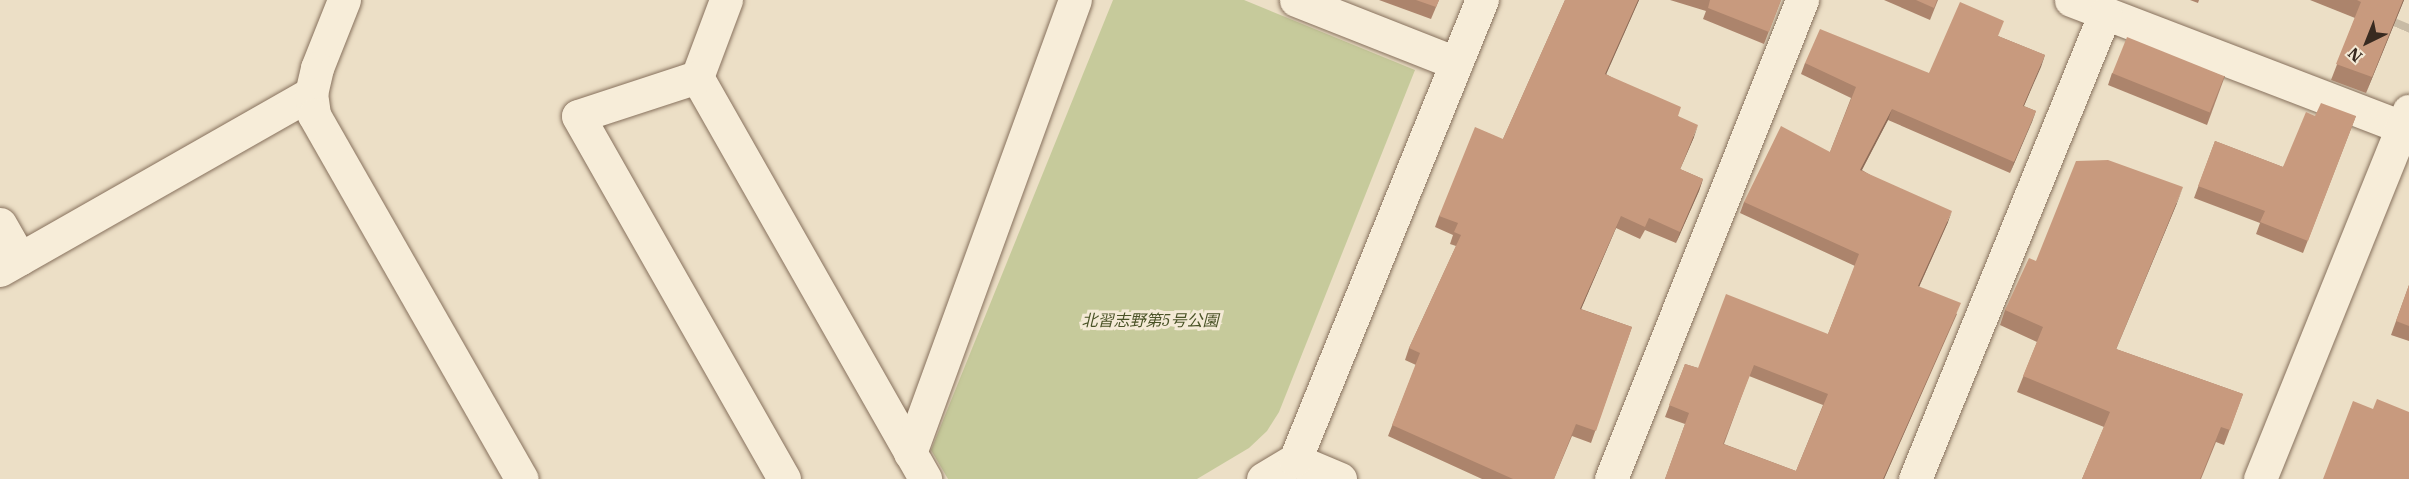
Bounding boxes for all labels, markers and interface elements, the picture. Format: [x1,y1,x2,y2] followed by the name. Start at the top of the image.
[2337,12,2397,72] north arrow
[2343,44,2366,67] text: N
[1082,310,1218,330] park label: 北習志野第5号公園

